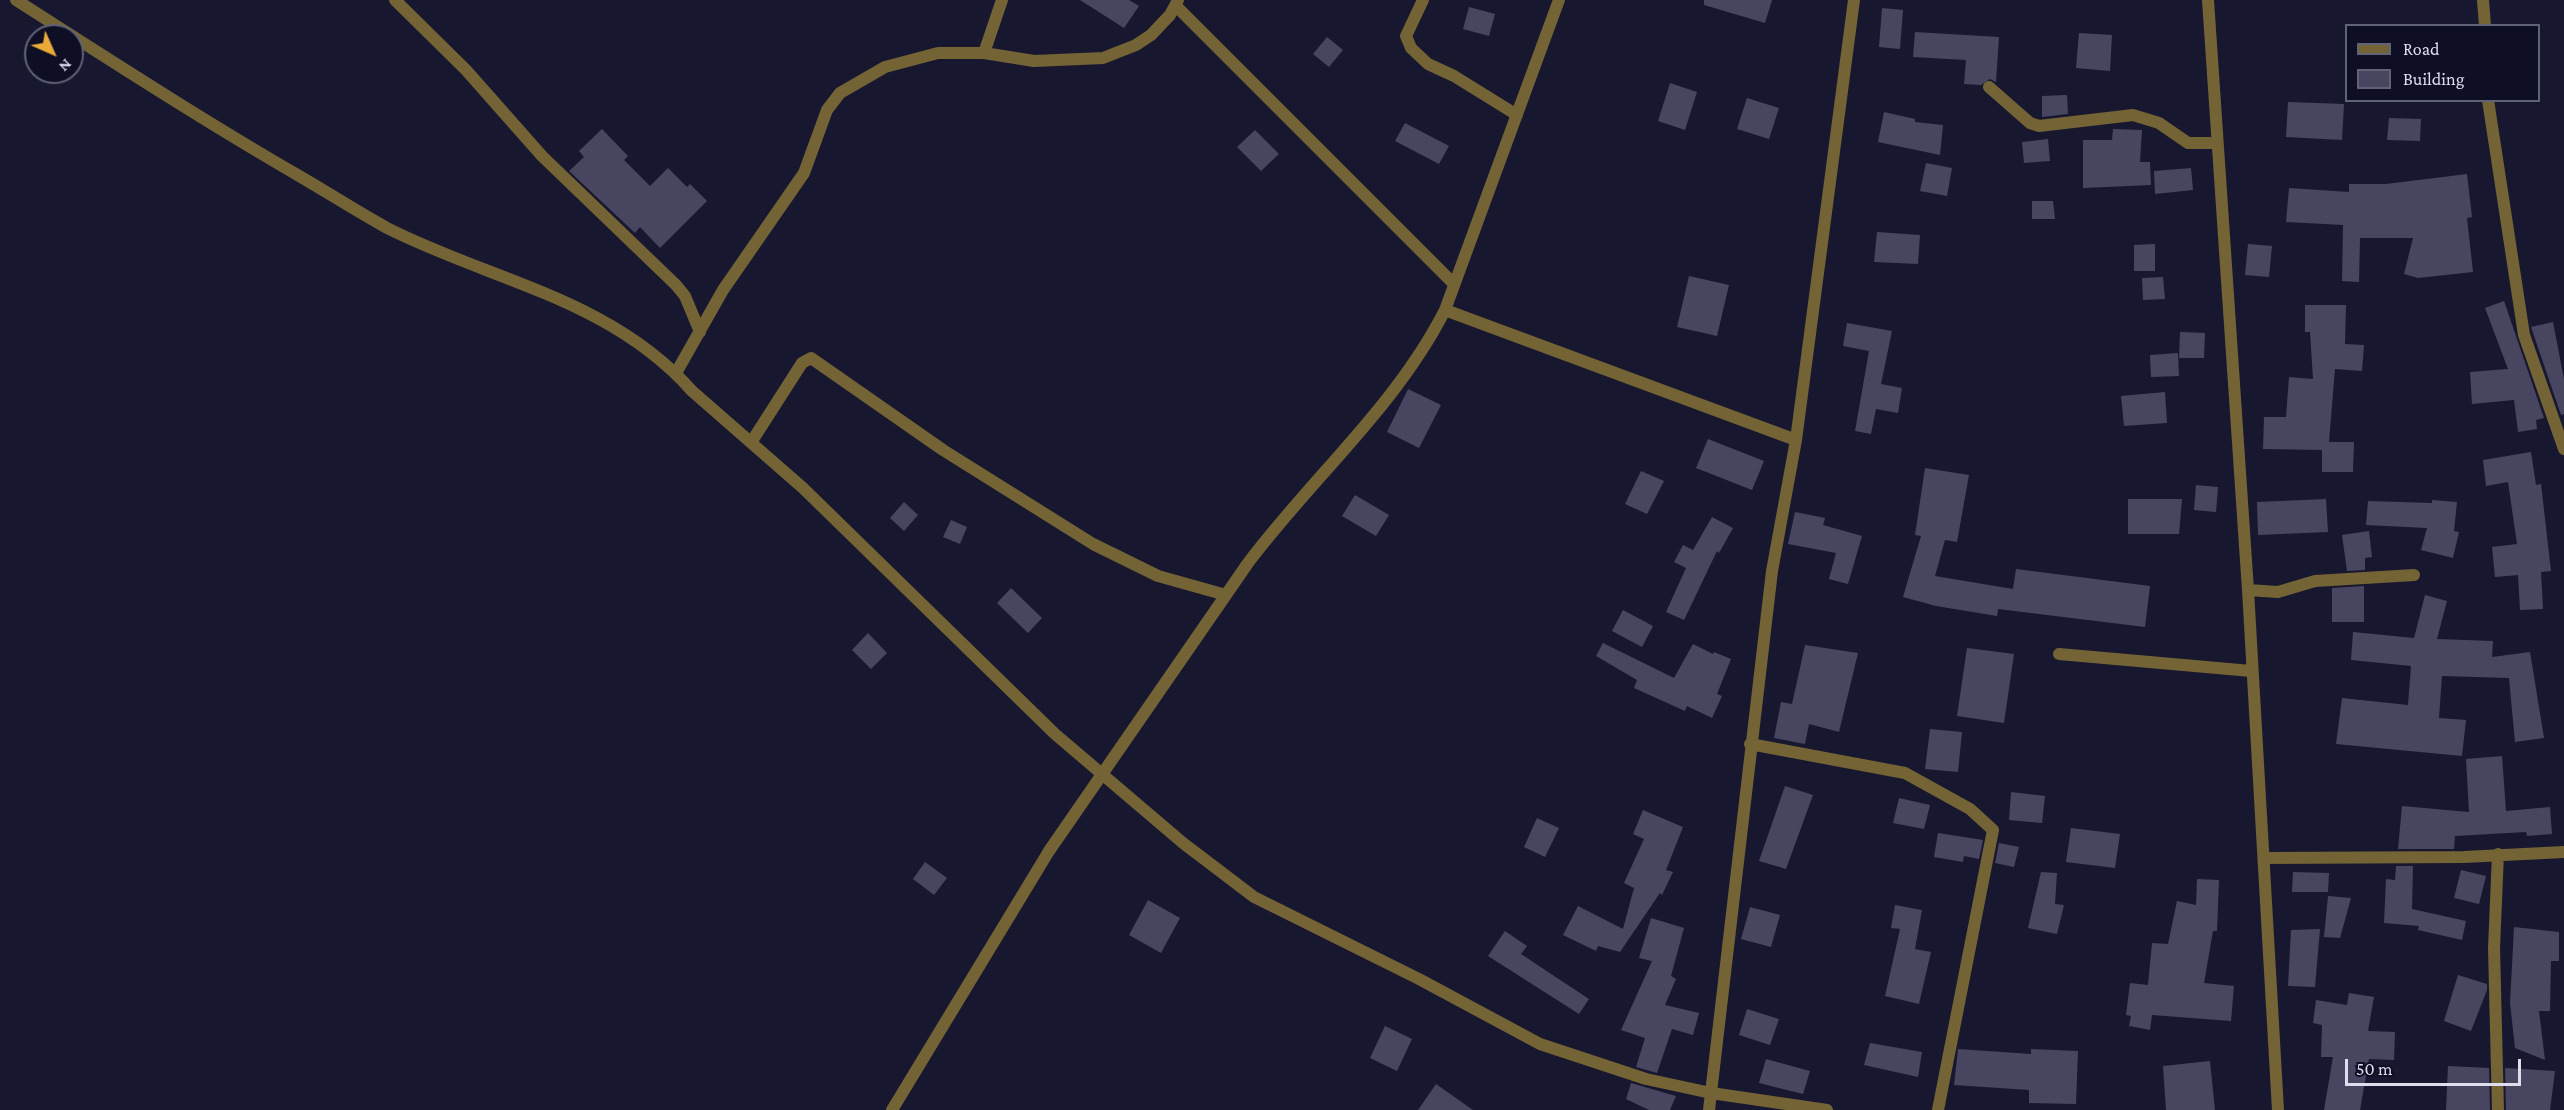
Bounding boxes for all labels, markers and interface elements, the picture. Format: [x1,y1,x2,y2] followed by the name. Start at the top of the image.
[24,24,84,84] north arrow
[2345,24,2540,102] legend
[2403,39,2440,59] text: Road
[56,56,76,76] text: N
[2403,69,2464,89] text: Building
[2348,1047,2524,1085] scale bar
[2356,1059,2393,1079] text: 50 m

